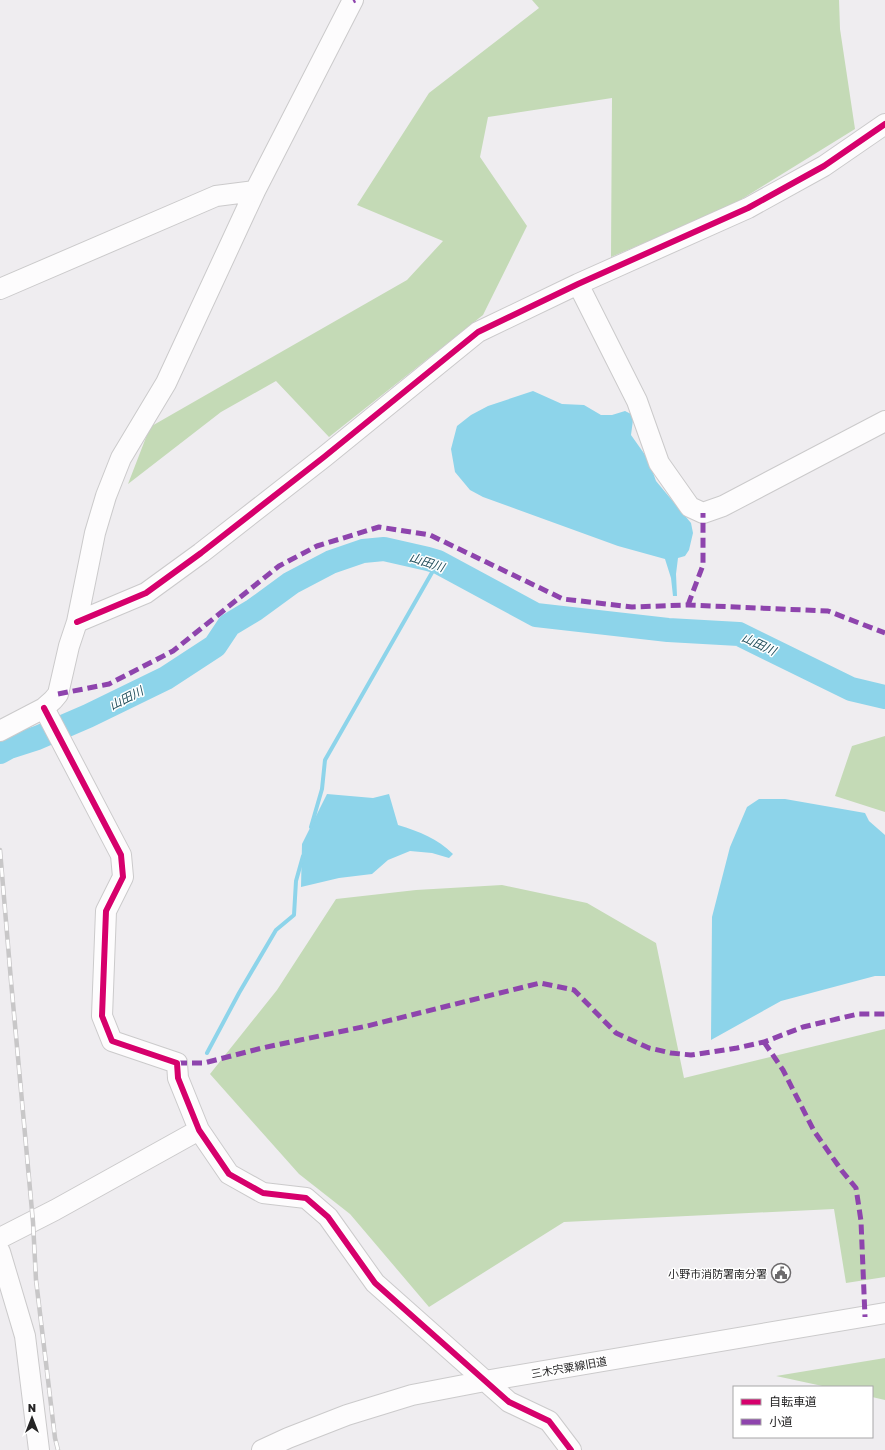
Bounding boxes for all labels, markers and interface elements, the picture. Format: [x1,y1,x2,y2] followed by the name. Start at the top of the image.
[408,549,448,575] water label: 山田川
[740,630,780,659] water label: 山田川
[107,682,147,713] water label: 山田川
[770,1262,792,1284] public building icon: 小野市消防署南分署
[668,1267,767,1280] place label: 小野市消防署南分署
[530,1354,608,1380] street label: 三木宍粟線旧道
[733,1386,873,1438] legend
[769,1394,817,1409] text: 自転車道
[12,1398,52,1438] north arrow
[28,1401,36,1414] text: N
[769,1414,793,1429] text: 小道

